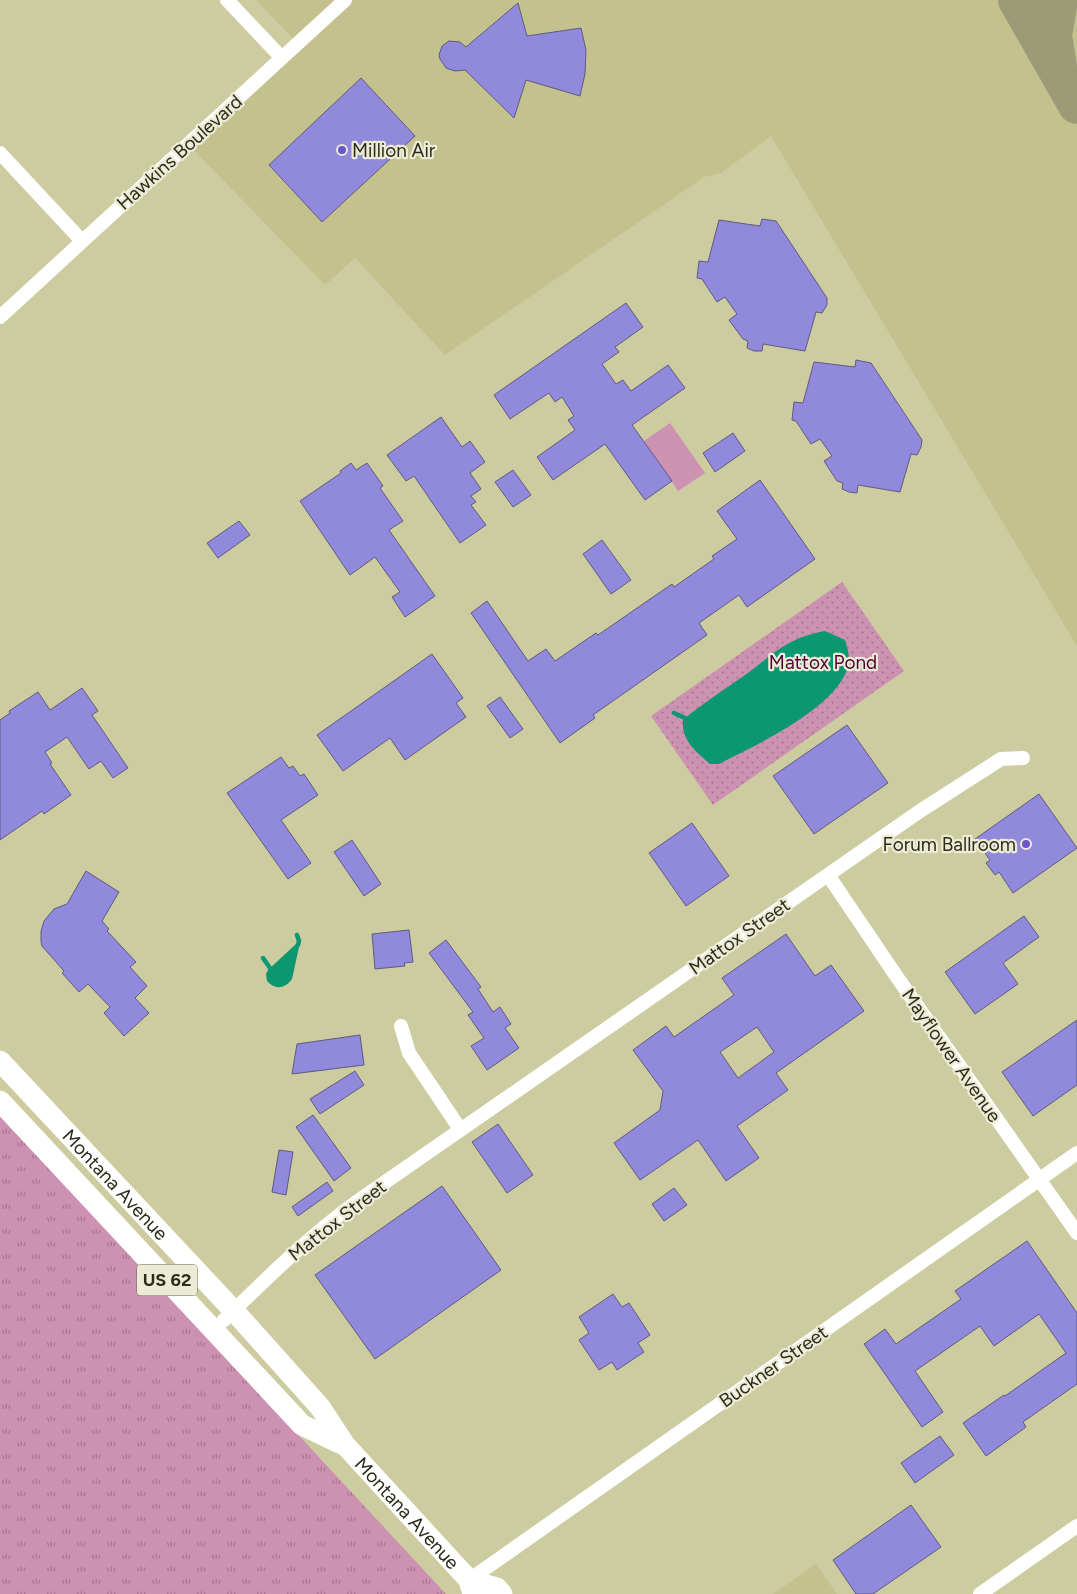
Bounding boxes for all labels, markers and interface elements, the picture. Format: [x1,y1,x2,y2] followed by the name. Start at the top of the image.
[112,90,247,215] street label: Hawkins Boulevard
[352,139,436,162] place label: Million Air
[336,144,348,156] marker: Million Air
[769,651,877,674] park label: Mattox Pond
[883,833,1016,856] place label: Forum Ballroom
[1020,838,1032,850] marker: Forum Ballroom
[684,893,794,980] street label: Mattox Street
[897,984,1006,1127] street label: Mayflower Avenue
[58,1124,173,1245] street label: Montana Avenue
[284,1175,391,1266] street label: Mattox Street
[137,1264,197,1296] road number: US 62
[715,1321,832,1412] street label: Buckner Street
[350,1452,464,1574] street label: Montana Avenue

